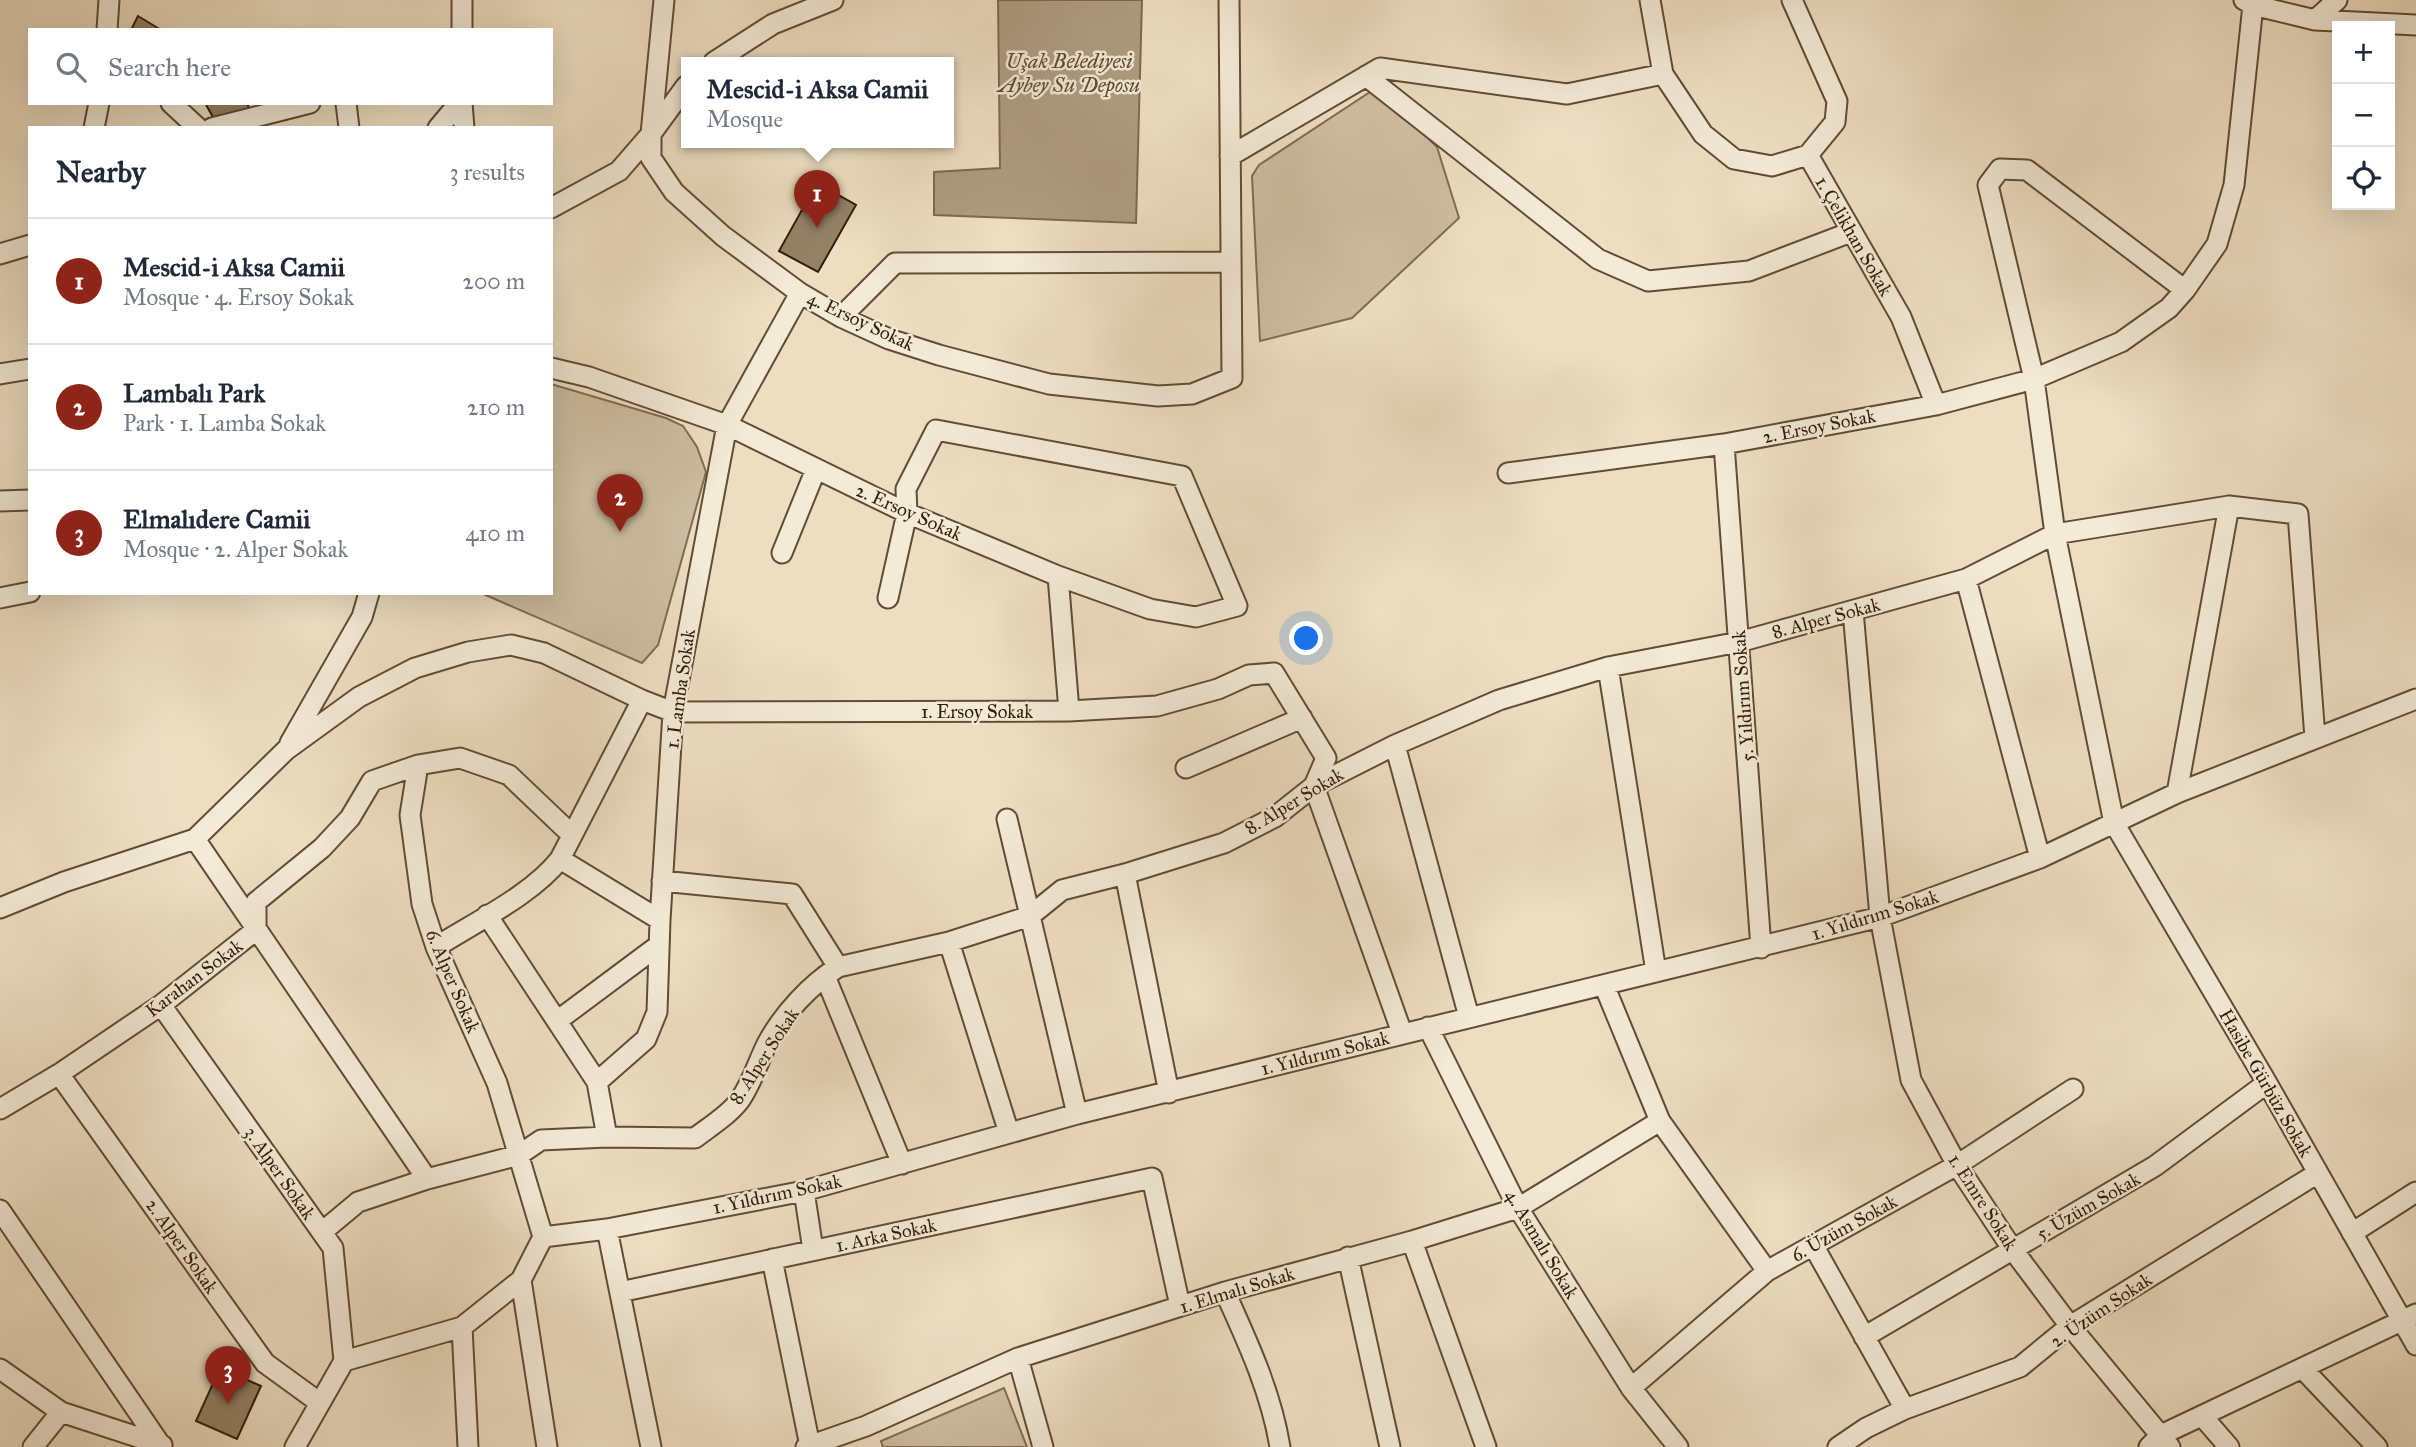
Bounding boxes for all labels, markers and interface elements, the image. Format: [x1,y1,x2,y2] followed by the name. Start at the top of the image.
[2332,21,2395,210] map controls
[2332,21,2395,84] button: +
[28,28,553,105] search box
[52,48,90,86] icon: search
[996,48,1140,98] water label: Uşak Belediyesi Aybey Su Deposu
[108,51,231,83] text: Search here
[681,57,954,148] popup
[707,73,928,105] text: Mescid-i Aksa Camii
[2332,84,2395,147] button: −
[707,105,783,133] text: Mosque
[2332,147,2395,210] button: locate
[56,154,146,190] text: Nearby
[449,158,525,186] text: 3 results
[794,170,840,228] pin: 1
[1810,172,1898,300] street label: 1. Çelikhan Sokak
[123,251,345,283] text: Mescid-i Aksa Camii
[74,267,84,295] text: 1
[463,267,525,295] text: 200 m
[123,283,354,311] text: Mosque · 4. Ersoy Sokak
[804,286,918,356] street label: 4. Ersoy Sokak
[123,377,265,409] text: Lambalı Park
[73,393,85,421] text: 2
[467,393,525,421] text: 210 m
[1761,404,1877,448] street label: 2. Ersoy Sokak
[123,409,326,437] text: Park · 1. Lamba Sokak
[597,474,643,532] pin: 2
[852,478,966,546] street label: 2. Ersoy Sokak
[123,503,310,535] text: Elmalıdere Camii
[74,519,84,547] text: 3
[466,519,525,547] text: 410 m
[123,535,348,563] text: Mosque · 2. Alper Sokak
[1769,592,1883,643] street label: 8. Alper Sokak
[1289,621,1323,655] your location
[660,627,700,751] street label: 1. Lamba Sokak
[1727,629,1759,763] street label: 5. Yıldırım Sokak
[921,700,1033,723] street label: 1. Ersoy Sokak
[1241,762,1348,839] street label: 8. Alper Sokak
[1809,885,1941,945] street label: 1. Yıldırım Sokak
[421,926,485,1037] street label: 6. Alper Sokak
[141,934,247,1022] street label: Karahan Sokak
[724,1003,804,1109] street label: 8. Alper Sokak
[2214,1005,2318,1161] street label: Hasibe Gürbüz Sokak
[1259,1026,1392,1080] street label: 1. Yıldırım Sokak
[239,1122,321,1224] street label: 3. Alper Sokak
[1943,1149,2023,1255] street label: 1. Emre Sokak
[2032,1167,2144,1245] street label: 5. Üzüm Sokak
[710,1169,844,1219] street label: 1. Yıldırım Sokak
[1500,1185,1584,1303] street label: 4. Asmalı Sokak
[1787,1189,1901,1267] street label: 6. Üzüm Sokak
[141,1194,223,1298] street label: 2. Alper Sokak
[833,1213,939,1257] street label: 1. Arka Sokak
[1177,1262,1297,1318] street label: 1. Elmalı Sokak
[2046,1268,2156,1352] street label: 2. Üzüm Sokak
[205,1346,251,1404] pin: 3

